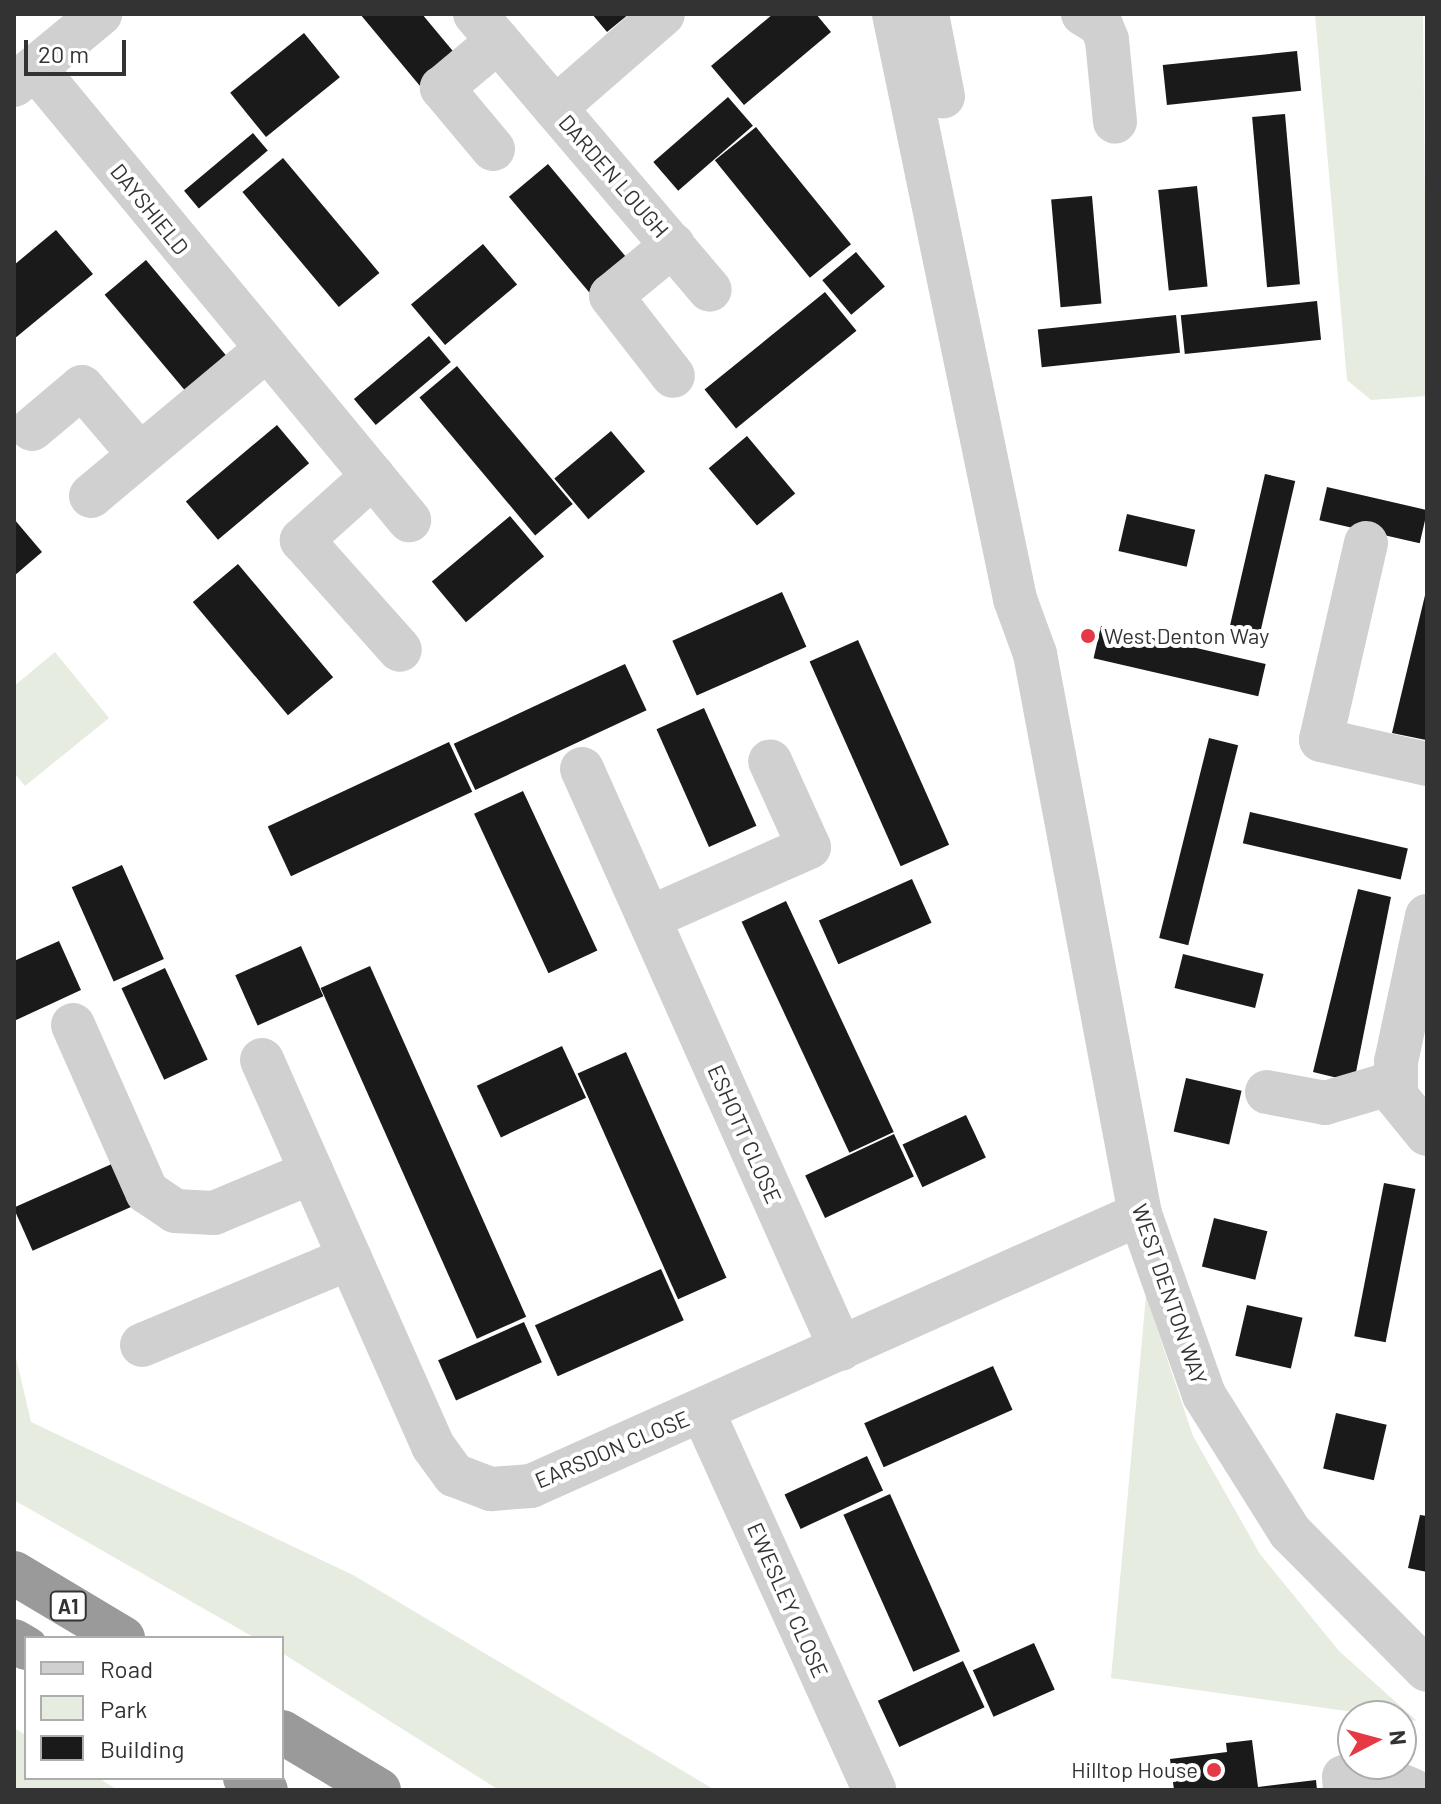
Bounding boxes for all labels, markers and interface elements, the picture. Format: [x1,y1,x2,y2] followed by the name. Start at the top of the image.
[28,24,130,74] scale bar
[38,39,89,68] text: 20 m
[554,109,674,243] street label: DARDEN LOUGH
[105,158,195,260] street label: DAYSHIELD
[1104,623,1269,649] place label: West Denton Way
[1079,627,1097,645] marker: West Denton Way
[703,1061,787,1207] street label: ESHOTT CLOSE
[1127,1200,1213,1388] street label: WEST DENTON WAY
[531,1405,693,1493] street label: EARSDON CLOSE
[742,1518,834,1682] street label: EWESLEY CLOSE
[48,1590,88,1622] road number: A1
[24,1636,284,1780] legend
[100,1654,153,1683] text: Road
[100,1694,147,1723] text: Park
[1337,1700,1417,1780] north arrow
[1385,1729,1413,1746] text: N
[100,1734,184,1763] text: Building
[1071,1757,1198,1783] place label: Hilltop House
[1205,1761,1223,1779] marker: Hilltop House

